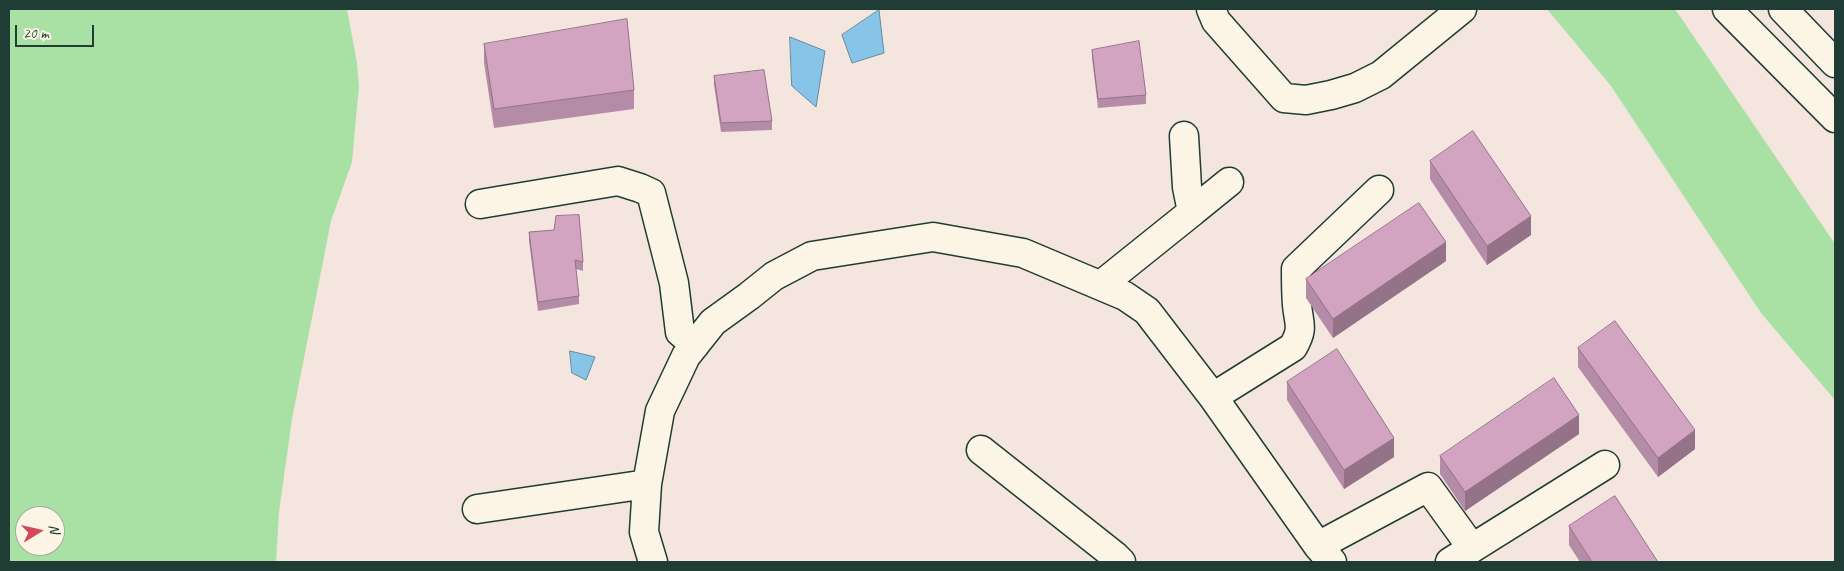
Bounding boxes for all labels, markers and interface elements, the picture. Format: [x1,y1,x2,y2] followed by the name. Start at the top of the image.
[18,15,96,47] scale bar
[23,24,49,43] text: 20 m
[15,506,65,556] north arrow
[45,523,63,534] text: N

